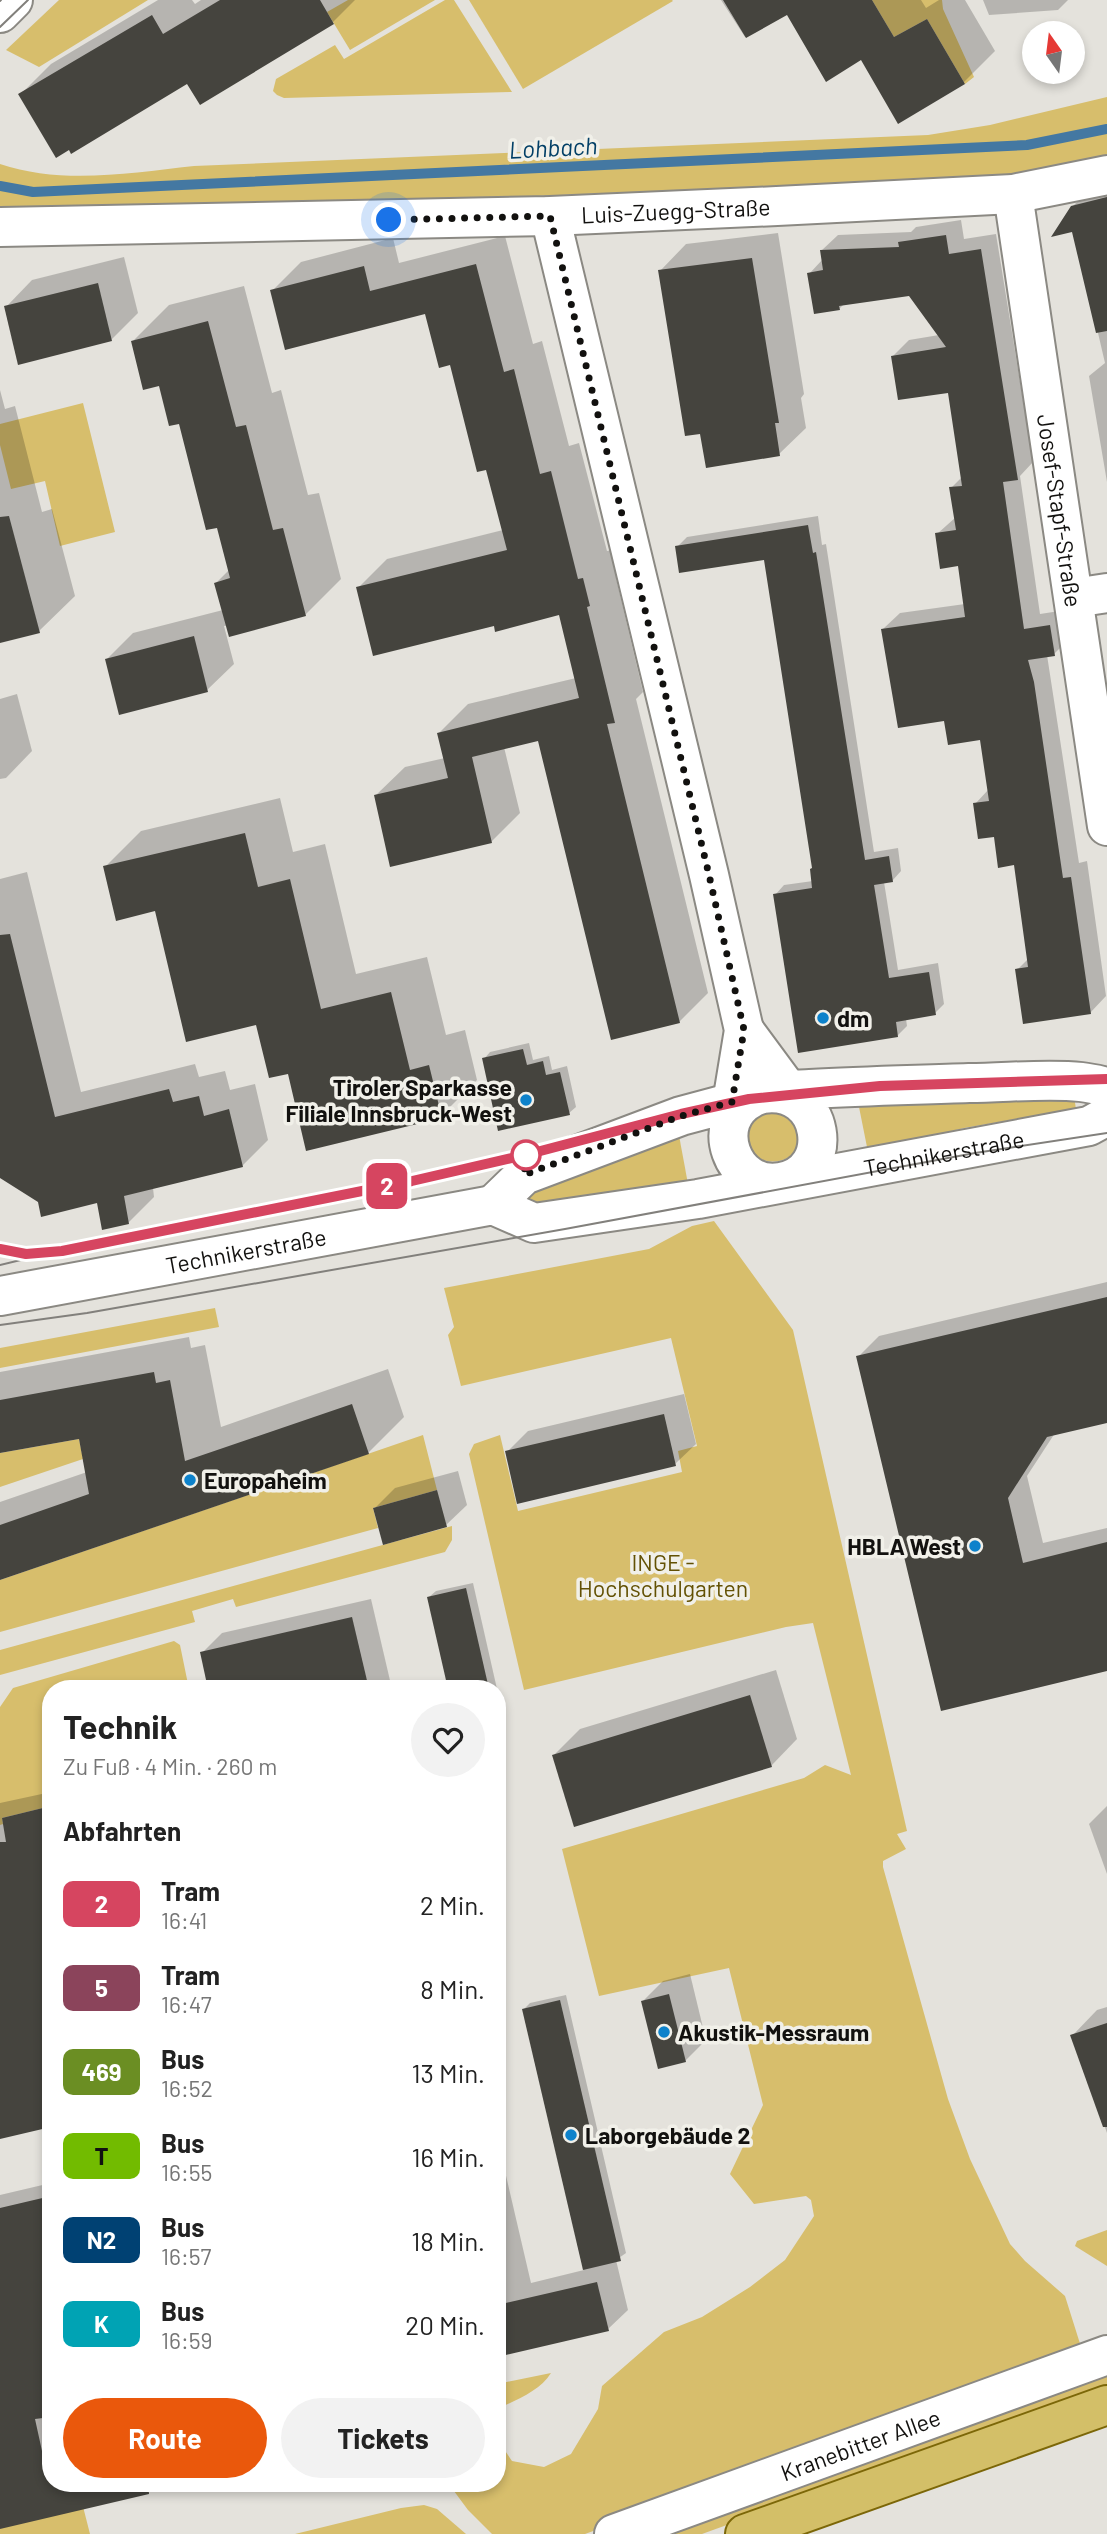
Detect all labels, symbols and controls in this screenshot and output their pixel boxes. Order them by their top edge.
north arrow [1022,21,1085,84]
map controls [1022,21,1085,84]
water label: Lohbach [508,130,598,164]
street label: Luis-Zuegg-Straße [581,192,771,229]
your location [371,202,406,237]
street label: Josef-Stapf-Straße [1032,412,1088,609]
place label: dm [837,1004,869,1032]
marker: dm [815,1010,831,1026]
place label: Tiroler Sparkasse Filiale Innsbruck-West [285,1073,512,1127]
marker: Tiroler Sparkasse Filiale Innsbruck-West [518,1092,534,1108]
street label: Technikerstraße [861,1124,1026,1182]
unlabelled marker [511,1140,541,1170]
line badge: 2 [364,1163,410,1209]
text: 2 [380,1171,394,1200]
street label: Technikerstraße [163,1222,328,1279]
place label: Europaheim [204,1466,327,1494]
marker: Europaheim [182,1472,198,1488]
place label: HBLA West [847,1532,961,1560]
marker: HBLA West [967,1538,983,1554]
park label: INGE - Hochschulgarten [578,1548,748,1602]
button: heart [411,1703,485,1777]
text: Technik [63,1706,177,1746]
text: Zu Fuß · 4 Min. · 260 m [63,1752,277,1780]
text: Abfahrten [63,1815,181,1846]
text: Tram [161,1875,220,1906]
text: 2 [95,1889,108,1918]
text: 2 Min. [420,1889,485,1920]
text: 16:41 [161,1906,207,1934]
text: Tram [161,1959,220,1990]
text: 5 [95,1973,108,2002]
text: 8 Min. [420,1973,485,2004]
text: 16:47 [161,1990,212,2018]
place label: Akustik-Messraum [678,2018,869,2046]
marker: Akustik-Messraum [656,2024,672,2040]
text: Bus [161,2043,204,2074]
text: 469 [81,2057,122,2086]
text: 13 Min. [411,2057,485,2088]
text: 16:52 [161,2074,213,2102]
place label: Laborgebäude 2 [585,2121,750,2149]
text: Bus [161,2127,204,2158]
marker: Laborgebäude 2 [563,2127,579,2143]
text: T [94,2141,109,2170]
text: 16 Min. [411,2141,485,2172]
text: 16:55 [161,2158,212,2186]
text: Bus [161,2211,204,2242]
text: N2 [87,2225,116,2254]
text: 18 Min. [411,2225,485,2256]
text: 16:57 [161,2242,211,2270]
text: Bus [161,2295,204,2326]
text: K [94,2309,109,2338]
text: 20 Min. [405,2309,485,2340]
text: 16:59 [161,2326,213,2354]
button: Route [63,2398,267,2478]
button: Tickets [281,2398,485,2478]
street label: Kranebitter Allee [777,2403,944,2486]

